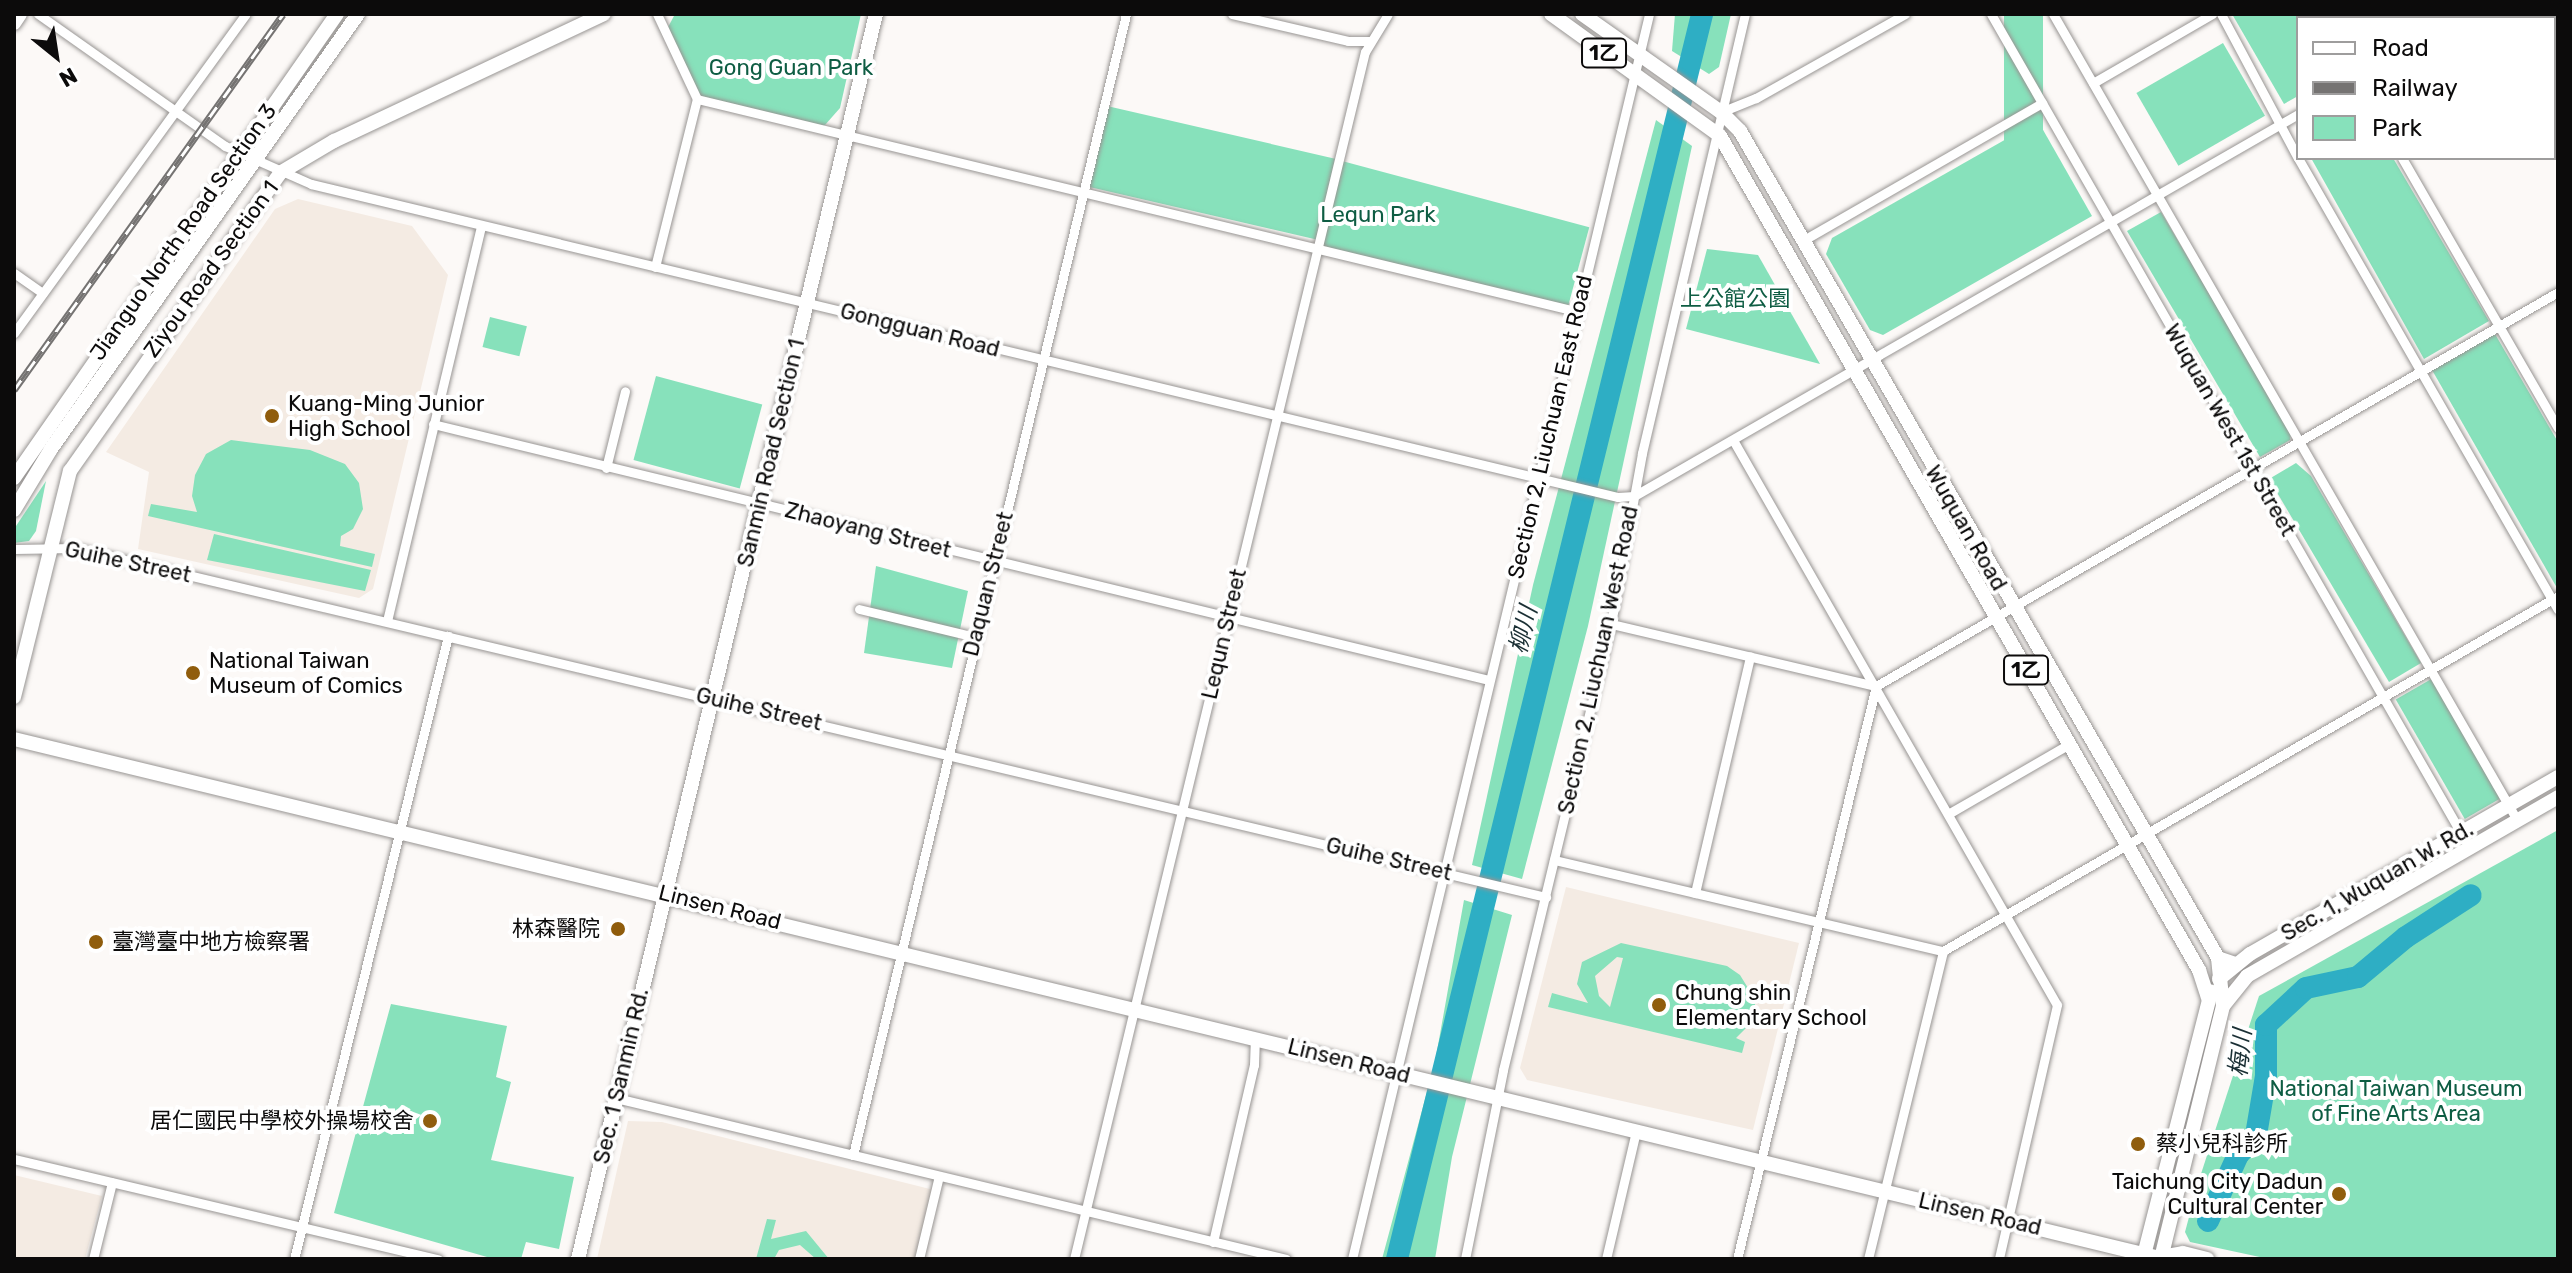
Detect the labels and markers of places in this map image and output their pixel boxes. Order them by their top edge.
place label: Kuang-Ming Junior High School [288,390,484,442]
marker: Kuang-Ming Junior High School [263,407,281,425]
place label: National Taiwan Museum of Comics [209,647,403,698]
marker: National Taiwan Museum of Comics [184,664,202,682]
place label: 林森醫院 [512,916,600,942]
marker: 林森醫院 [607,918,629,940]
place label: 臺灣臺中地方檢察署 [112,929,310,955]
marker: 臺灣臺中地方檢察署 [87,933,105,951]
place label: Chung shin Elementary School [1675,979,1868,1030]
marker: Chung shin Elementary School [1650,996,1668,1014]
place label: 居仁國民中學校外操場校舍 [150,1108,414,1134]
marker: 居仁國民中學校外操場校舍 [421,1112,439,1130]
place label: 蔡小兒科診所 [2156,1131,2288,1157]
marker: 蔡小兒科診所 [2127,1133,2149,1155]
place label: Taichung City Dadun Cultural Center [2111,1168,2323,1220]
marker: Taichung City Dadun Cultural Center [2330,1185,2348,1203]

